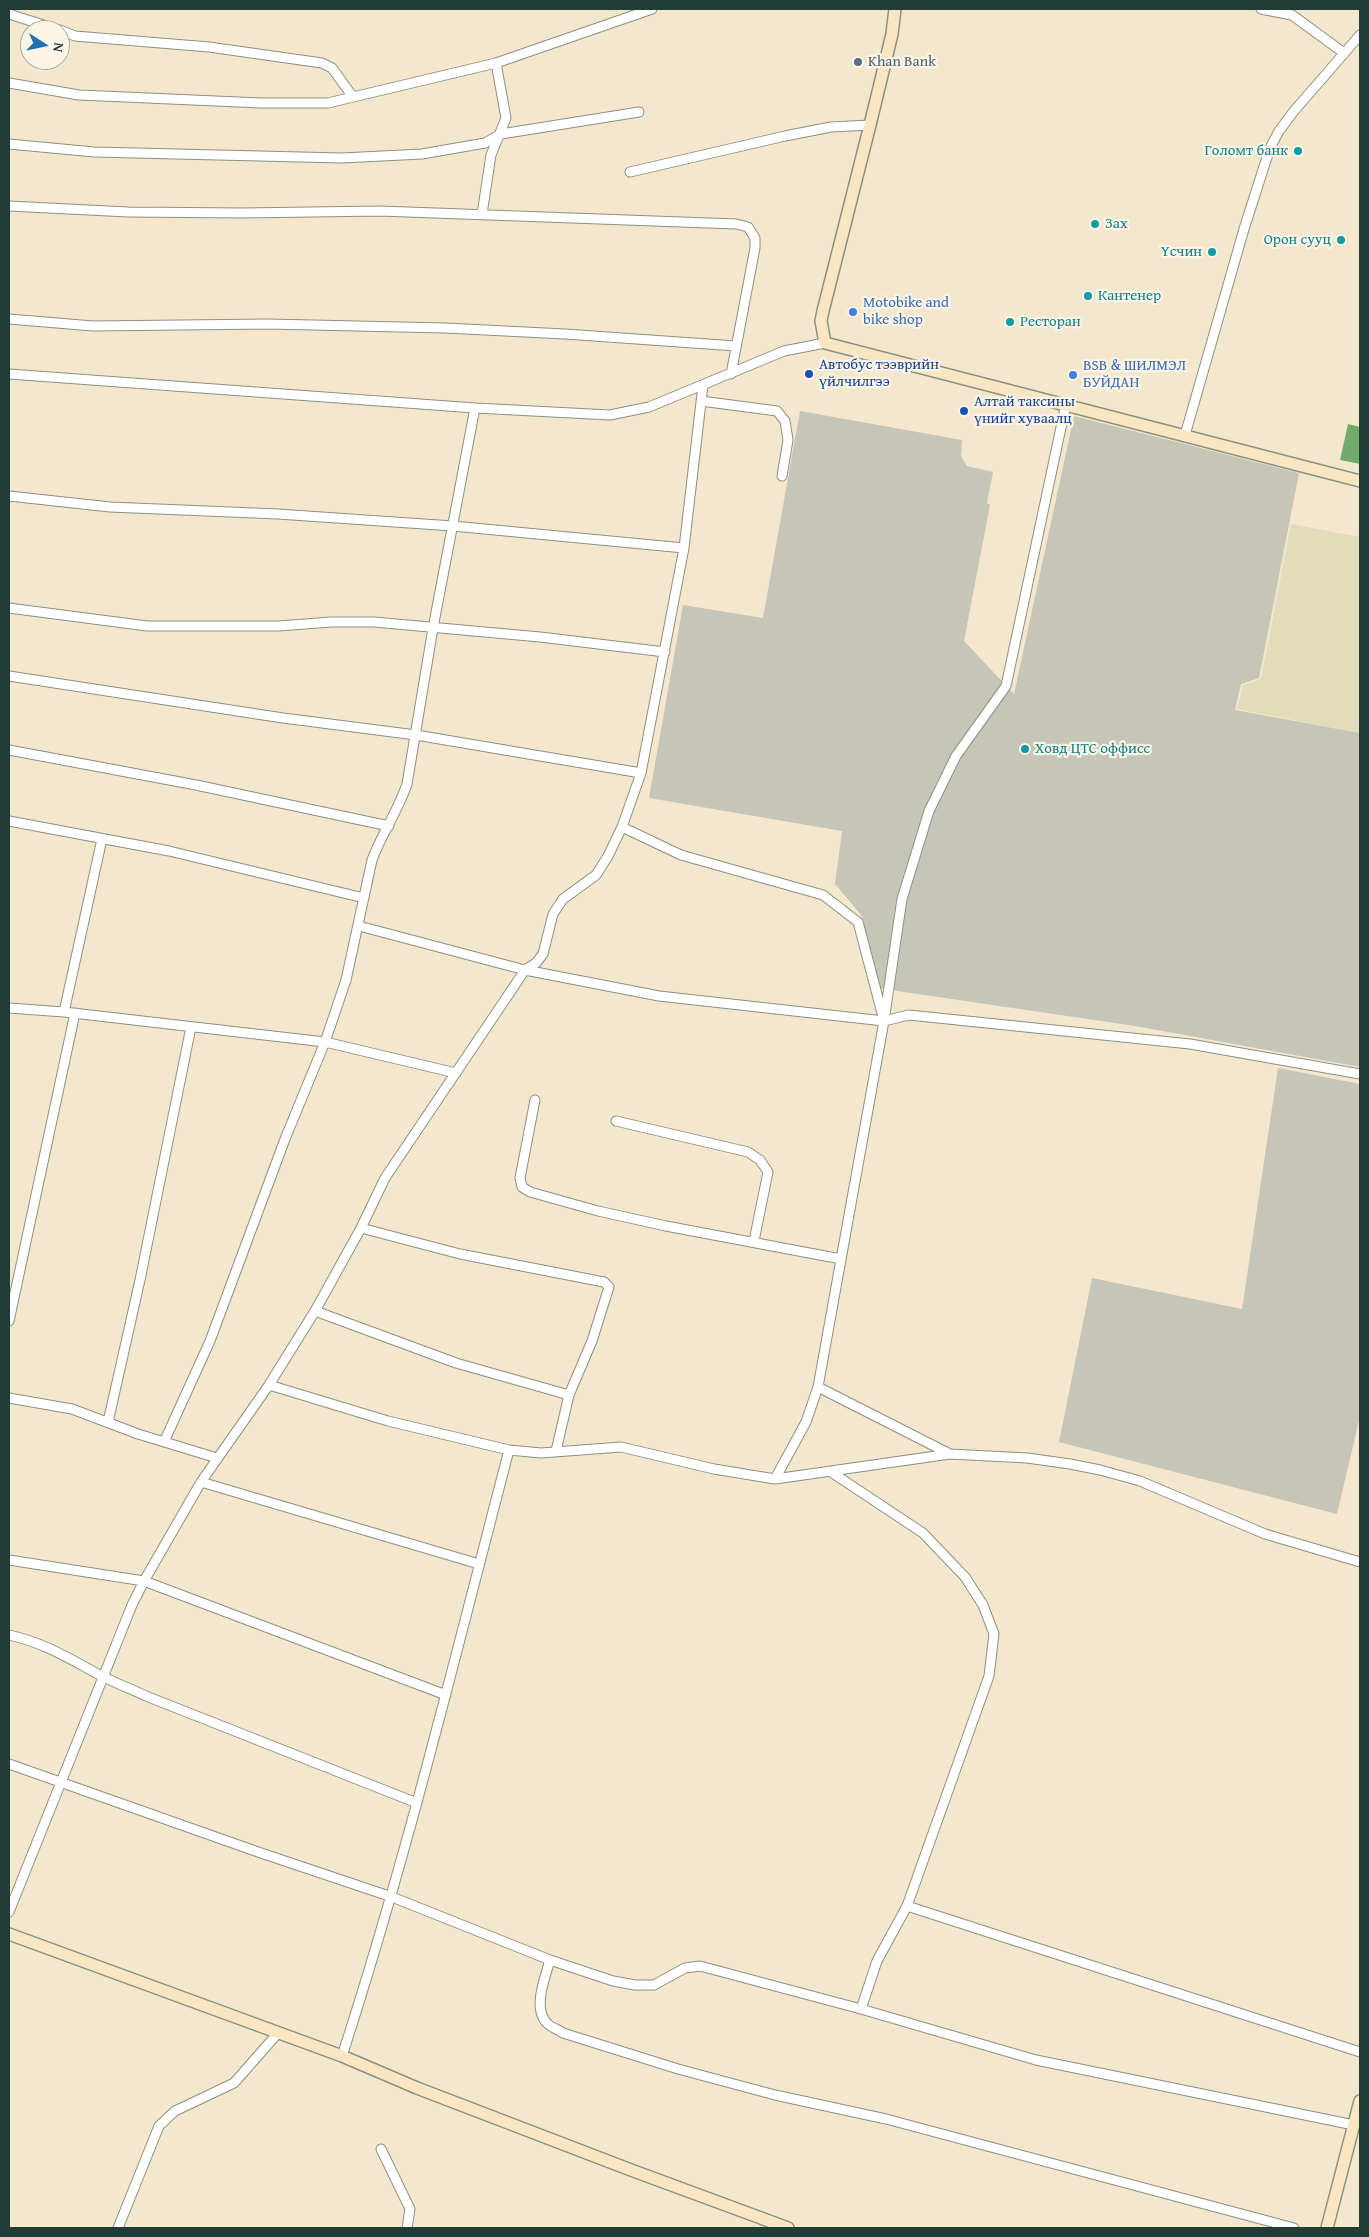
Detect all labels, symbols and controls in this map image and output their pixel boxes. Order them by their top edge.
north arrow [20,20,70,70]
text: N [48,41,69,54]
place label: Khan Bank [868,53,936,71]
marker: Khan Bank [852,56,864,68]
place label: Голомт банк [1205,142,1288,160]
marker: Голомт банк [1292,145,1304,157]
place label: Зах [1105,215,1128,233]
marker: Зах [1089,218,1101,230]
place label: Орон сууц [1264,231,1331,249]
marker: Орон сууц [1335,234,1347,246]
place label: Үсчин [1161,243,1202,261]
marker: Үсчин [1206,246,1218,258]
place label: Кантенер [1098,287,1161,305]
marker: Кантенер [1082,290,1094,302]
place label: Motobike and bike shop [863,294,949,329]
marker: Motobike and bike shop [847,306,859,318]
place label: Ресторан [1020,313,1081,331]
marker: Ресторан [1004,316,1016,328]
place label: Автобус тээврийн үйлчилгээ [819,356,939,391]
place label: BSB & ШИЛМЭЛ БУЙДАН [1083,357,1186,392]
marker: Автобус тээврийн үйлчилгээ [803,368,815,380]
marker: BSB & ШИЛМЭЛ БУЙДАН [1067,369,1079,381]
place label: Алтай таксины үнийг хуваалц [974,393,1075,428]
marker: Алтай таксины үнийг хуваалц [958,405,970,417]
place label: Ховд ЦТС оффисс [1035,740,1150,758]
marker: Ховд ЦТС оффисс [1019,743,1031,755]

